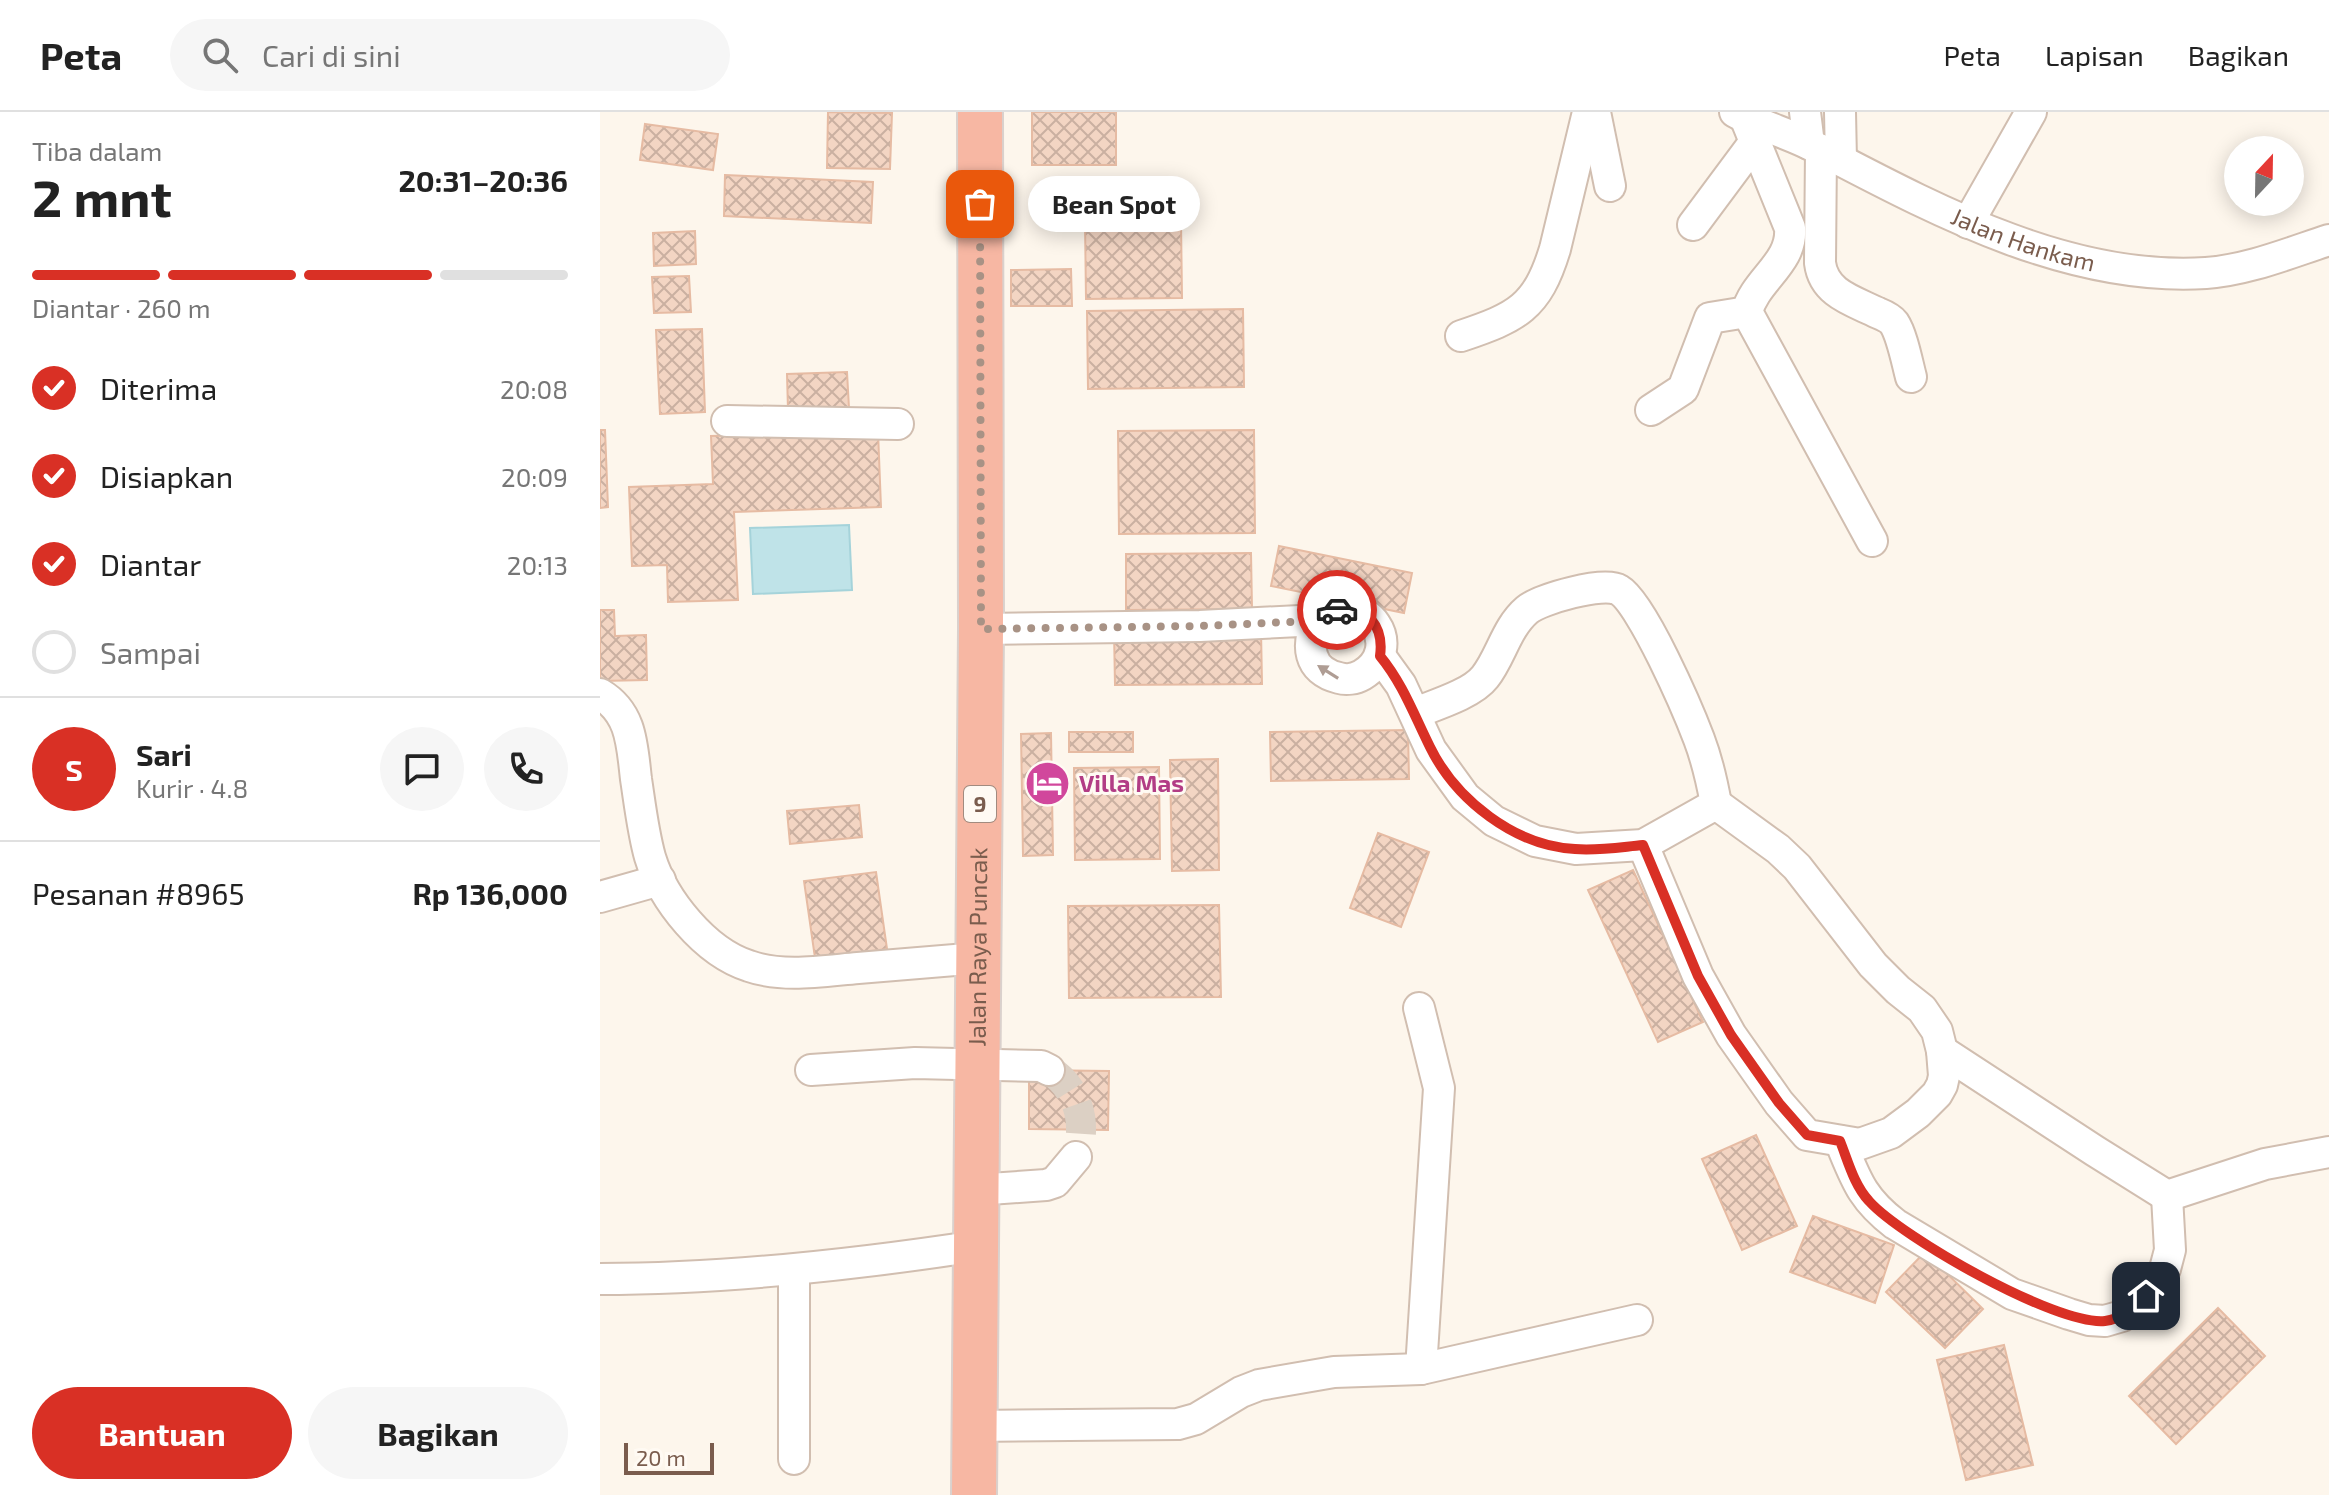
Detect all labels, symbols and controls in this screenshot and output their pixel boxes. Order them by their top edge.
search box [170,19,730,91]
text: Peta [40,32,122,78]
icon: search [198,33,242,77]
text: Cari di sini [262,37,401,73]
text: Peta [1944,38,2001,72]
text: Lapisan [2045,38,2144,72]
text: Bagikan [2188,38,2289,72]
text: Tiba dalam [32,135,162,166]
north arrow [2224,136,2304,216]
map controls [2224,136,2304,216]
text: 20:31–20:36 [398,162,568,198]
text: 2 mnt [32,165,172,227]
pin [946,170,1014,238]
callout: Bean Spot [1028,176,1200,232]
icon: bag [958,182,1002,226]
text: Bean Spot [1052,188,1176,219]
street label: Jalan Hankam [1947,201,2098,277]
text: Diantar · 260 m [32,292,211,323]
icon: check [32,366,76,410]
text: Diterima [100,370,217,406]
text: 20:08 [500,373,568,404]
icon: check [32,454,76,498]
text: Disiapkan [100,458,233,494]
text: 20:09 [501,461,568,492]
icon: check [32,542,76,586]
text: Diantar [100,546,201,582]
text: 20:13 [507,549,568,580]
courier [1297,570,1377,650]
icon: car [1315,588,1359,632]
text: Sampai [100,634,201,670]
one-way arrow [1317,665,1339,679]
button: chat [380,727,464,811]
button: phone [484,727,568,811]
text: Sari [136,736,192,772]
text: S [65,751,83,787]
hotel icon: Villa Mas [1024,760,1072,808]
place label: Villa Mas [1079,768,1184,797]
text: Kurir · 4.8 [136,772,248,803]
road number: 9 [964,786,996,822]
street label: Jalan Raya Puncak [962,847,992,1047]
text: Pesanan #8965 [32,875,245,911]
text: Rp 136,000 [412,875,568,911]
pin [2112,1262,2180,1330]
icon: home [2124,1274,2168,1318]
button: Bantuan [32,1387,292,1479]
button: Bagikan [308,1387,568,1479]
scale bar [624,1439,714,1475]
text: 20 m [636,1444,686,1470]

